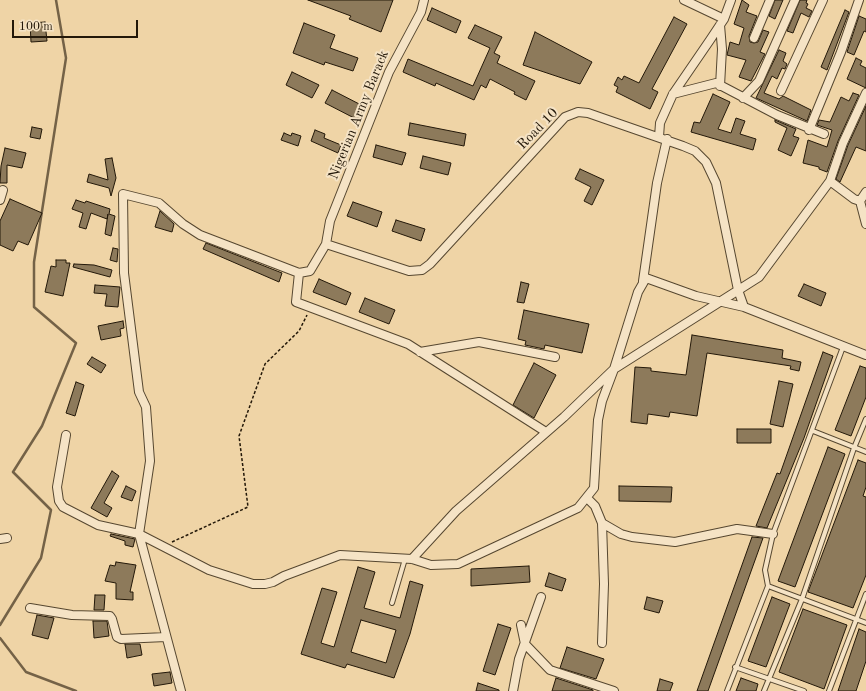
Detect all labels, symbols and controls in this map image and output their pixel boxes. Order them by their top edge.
scale bar [14,12,140,38]
text: 100 m [19,21,53,33]
street label: Nigerian Army Barack [325,48,393,182]
street label: Road 10 [514,105,562,153]

